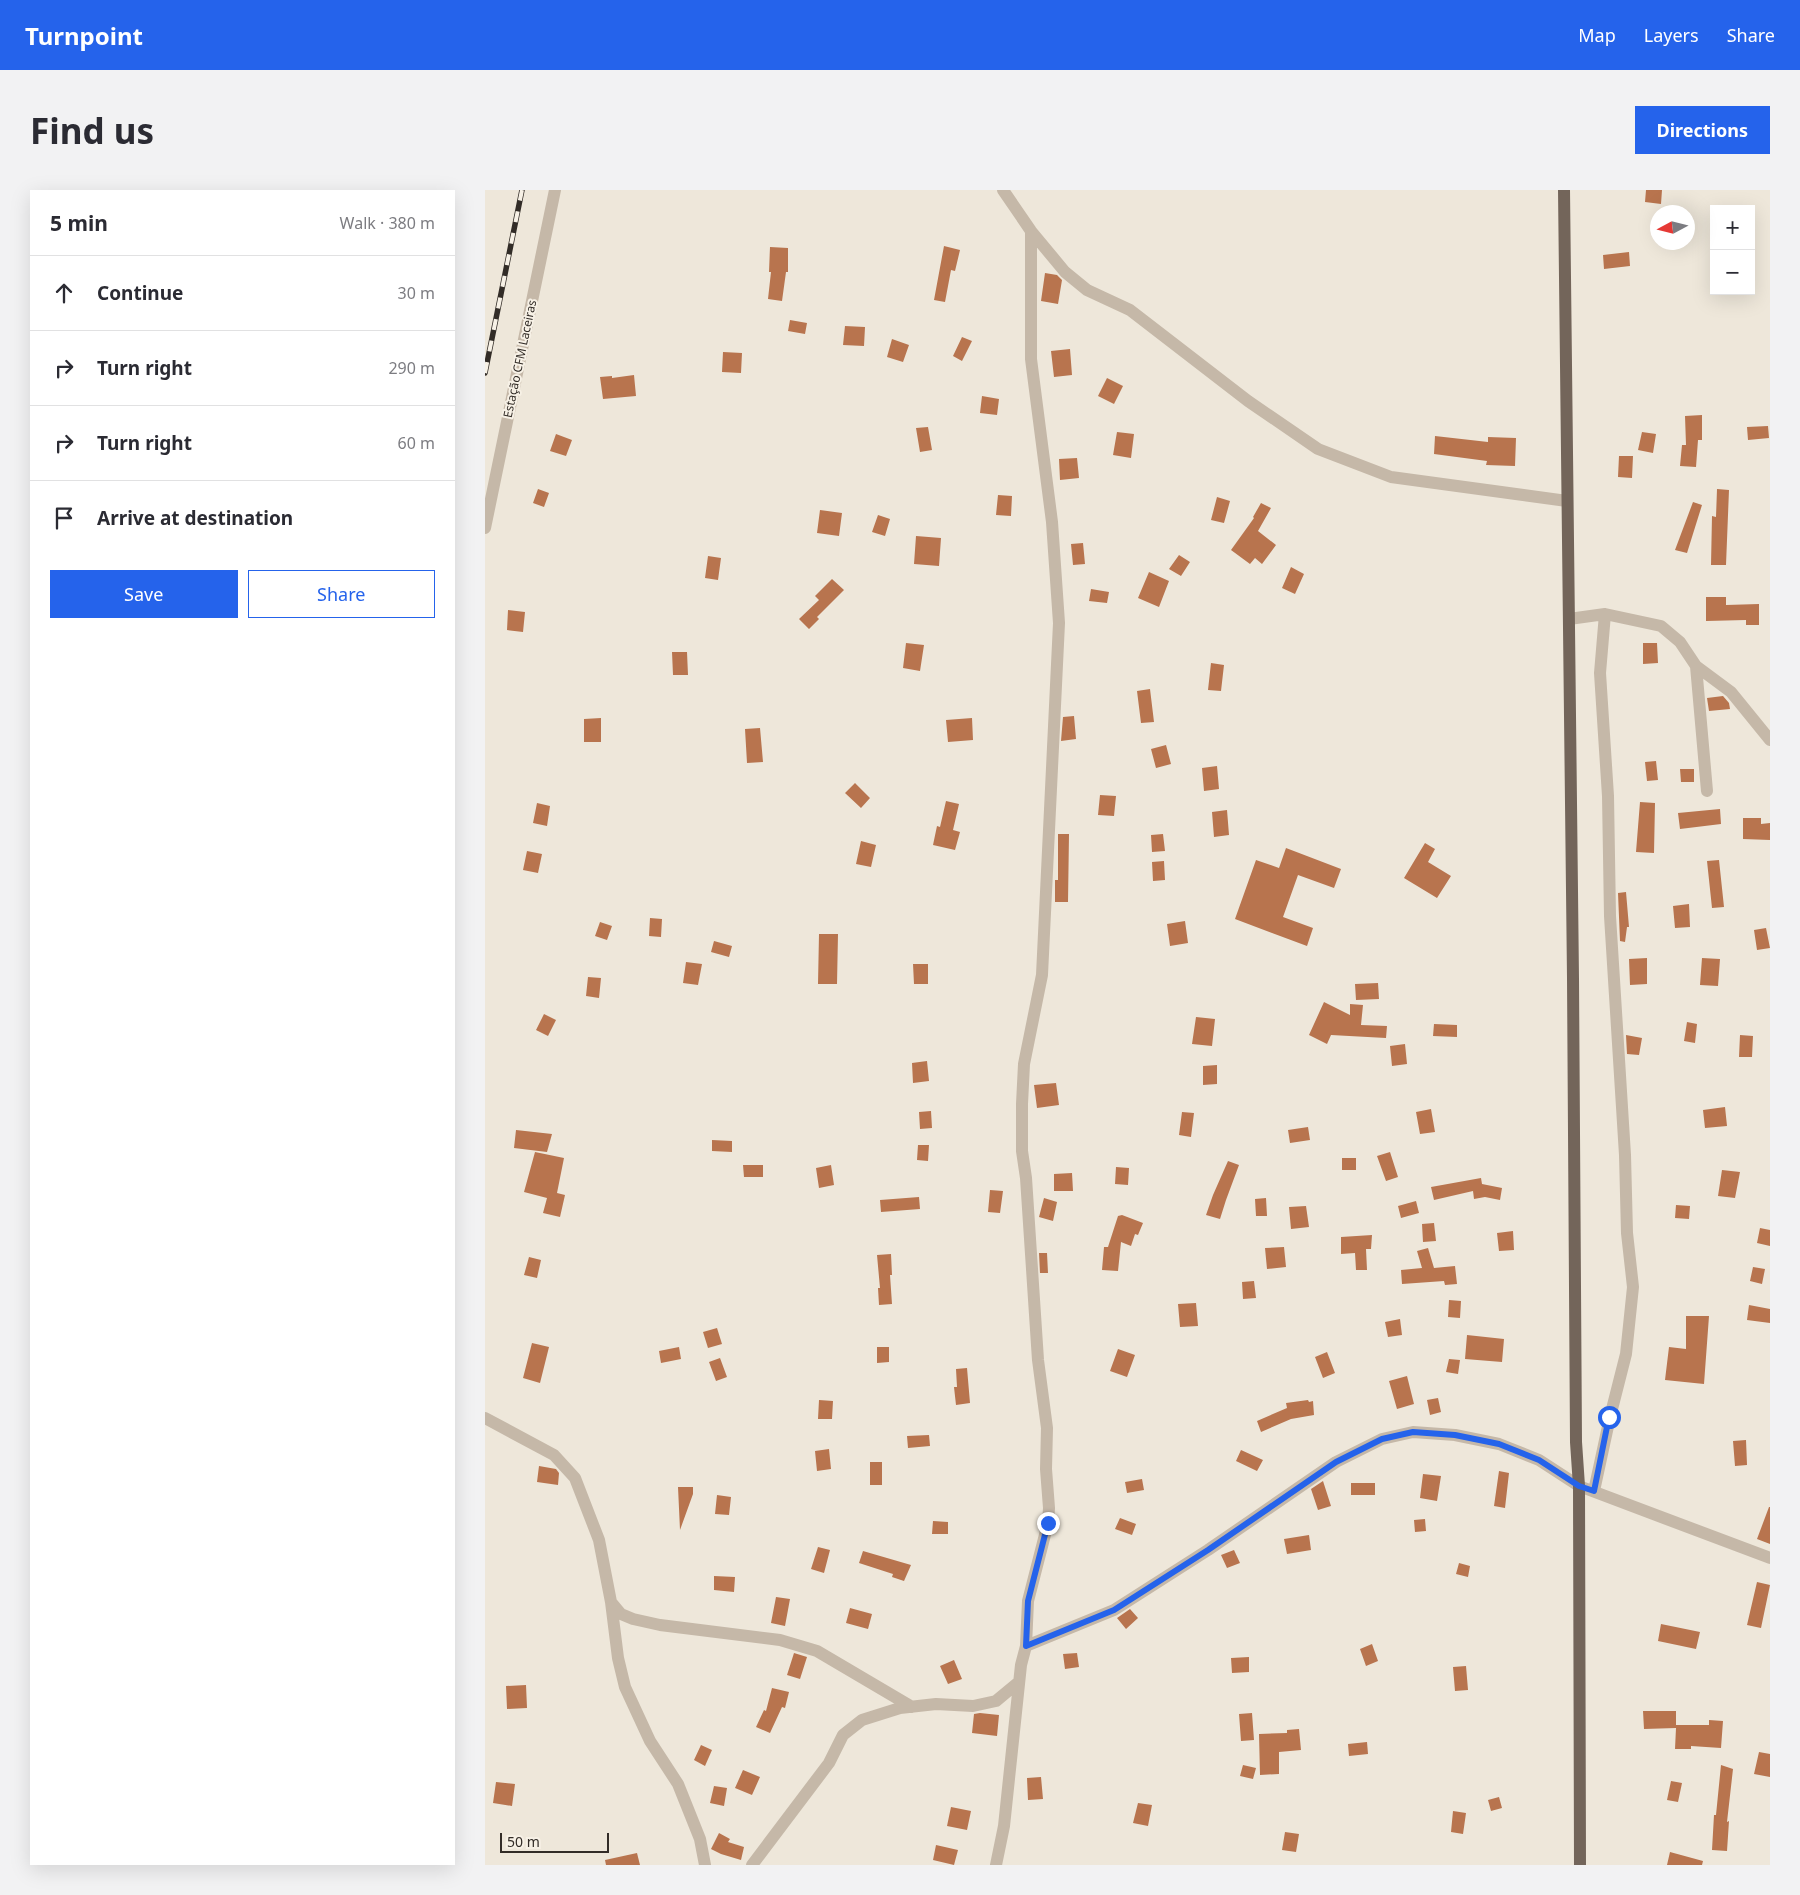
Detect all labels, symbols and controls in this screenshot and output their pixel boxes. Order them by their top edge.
text: Turnpoint [25,19,143,52]
text: Map [1578,23,1616,47]
text: Layers [1644,23,1699,47]
text: Share [1727,23,1775,47]
button: Directions [1635,106,1770,154]
text: Find us [30,107,154,154]
north arrow [1650,205,1695,250]
map controls [1710,205,1755,295]
button: + [1710,205,1755,250]
text: 5 min [50,209,108,237]
text: Walk · 380 m [340,212,435,234]
button: − [1710,250,1755,295]
icon: ahead [50,279,78,307]
text: Continue [97,280,183,306]
text: 30 m [398,282,435,304]
street label: Estação CFM Laceiras [499,298,540,419]
icon: right [50,354,78,382]
text: Turn right [97,355,192,381]
text: 290 m [388,357,435,379]
icon: right [50,429,78,457]
text: Turn right [97,430,192,456]
text: 60 m [398,432,435,454]
icon: arrive [50,504,78,532]
text: Arrive at destination [97,505,293,531]
button: Save [50,570,238,618]
button: Share [248,570,435,618]
route start [1598,1406,1621,1429]
route end [1037,1512,1060,1535]
scale bar [500,1830,609,1853]
text: 50 m [507,1832,540,1851]

